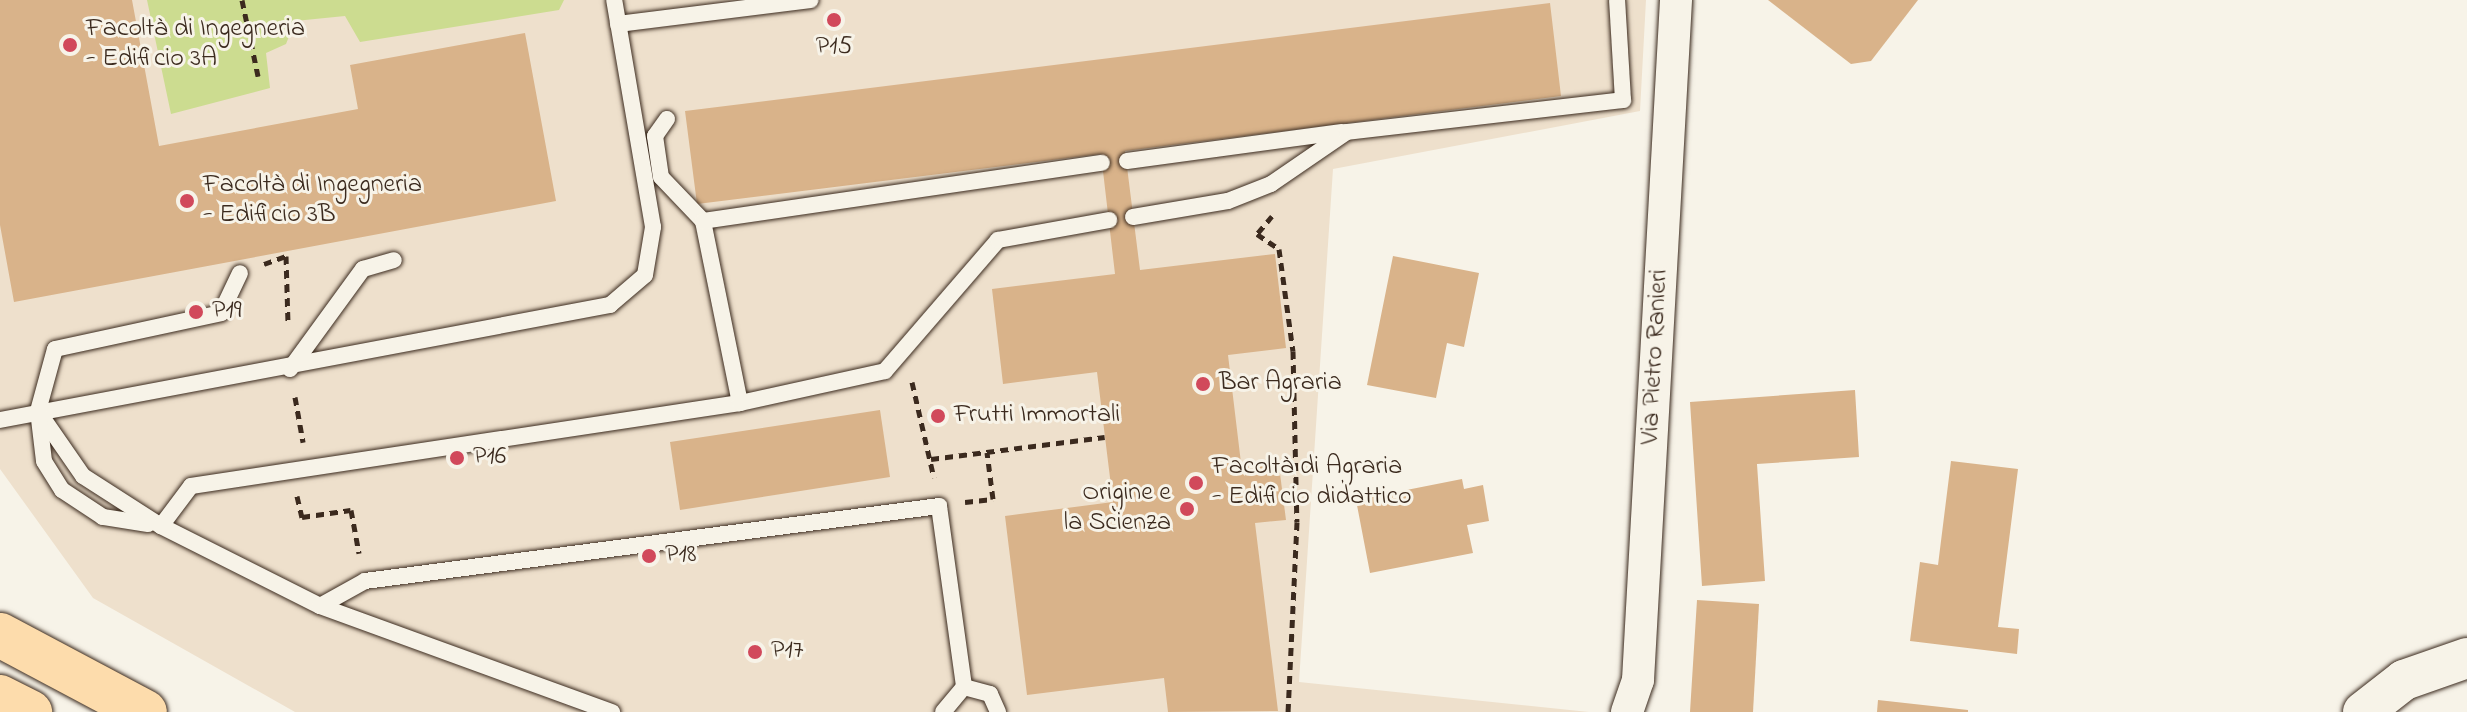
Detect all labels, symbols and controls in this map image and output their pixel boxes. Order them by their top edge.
marker: P15 [825,11,843,29]
place label: Facoltà di Ingegneria - Edificio 3A [86,14,305,76]
place label: P15 [816,32,852,64]
marker: Facoltà di Ingegneria - Edificio 3A [61,36,79,54]
place label: Facoltà di Ingegneria - Edificio 3B [203,170,422,232]
marker: Facoltà di Ingegneria - Edificio 3B [178,192,196,210]
street label: Via Pietro Ranieri [1636,268,1676,446]
place label: P19 [212,296,242,328]
marker: P19 [187,303,205,321]
place label: Bar Agraria [1219,368,1342,400]
marker: Bar Agraria [1194,375,1212,393]
place label: Frutti Immortali [954,400,1120,432]
marker: Frutti Immortali [929,407,947,425]
place label: P16 [473,442,506,474]
marker: P16 [448,449,466,467]
place label: Facoltà di Agraria - Edificio didattico [1212,452,1411,514]
marker: Facoltà di Agraria - Edificio didattico [1187,474,1205,492]
place label: Origine e la Scienza [1064,478,1171,540]
marker: Origine e la Scienza [1178,500,1196,518]
place label: P18 [665,540,697,572]
marker: P18 [640,547,658,565]
place label: P17 [771,636,803,668]
marker: P17 [746,643,764,661]

